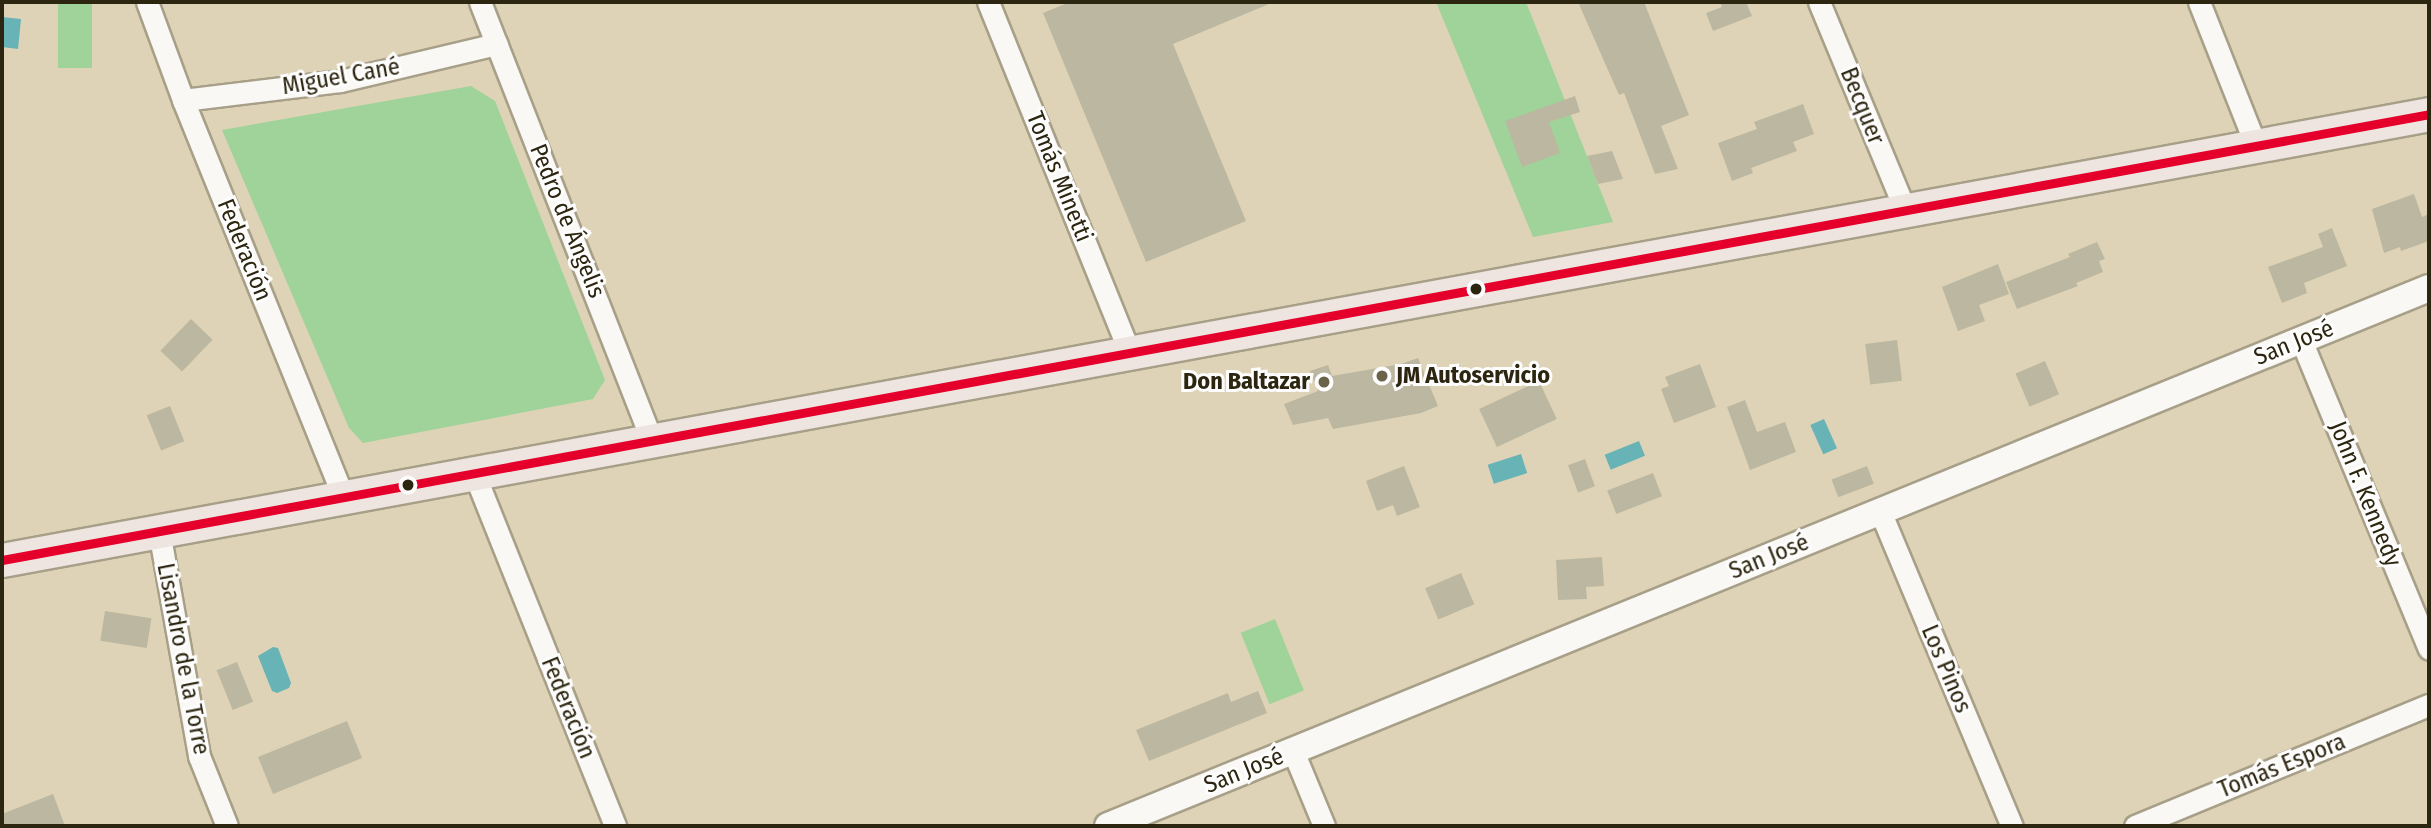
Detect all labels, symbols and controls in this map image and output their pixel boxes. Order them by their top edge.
street label: Miguel Cané [280,53,402,101]
street label: Becquer [1834,63,1890,149]
street label: Tomás Minetti [1020,108,1098,246]
street label: Pedro de Ángelis [523,140,611,302]
street label: Federación [211,195,277,305]
unlabelled marker [1469,282,1483,296]
street label: San José [2250,314,2338,372]
place label: JM Autoservicio [1396,362,1550,390]
place label: Don Baltazar [1183,368,1310,396]
marker: JM Autoservicio [1374,368,1390,384]
marker: Don Baltazar [1316,374,1332,390]
street label: John F. Kennedy [2323,417,2407,571]
unlabelled marker [401,478,415,492]
street label: San José [1725,528,1813,586]
street label: Lisandro de la Torre [150,561,216,757]
street label: Los Pinos [1915,621,1977,717]
street label: Federación [535,653,601,763]
street label: Tomás Espora [2214,727,2350,805]
street label: San José [1200,742,1288,800]

